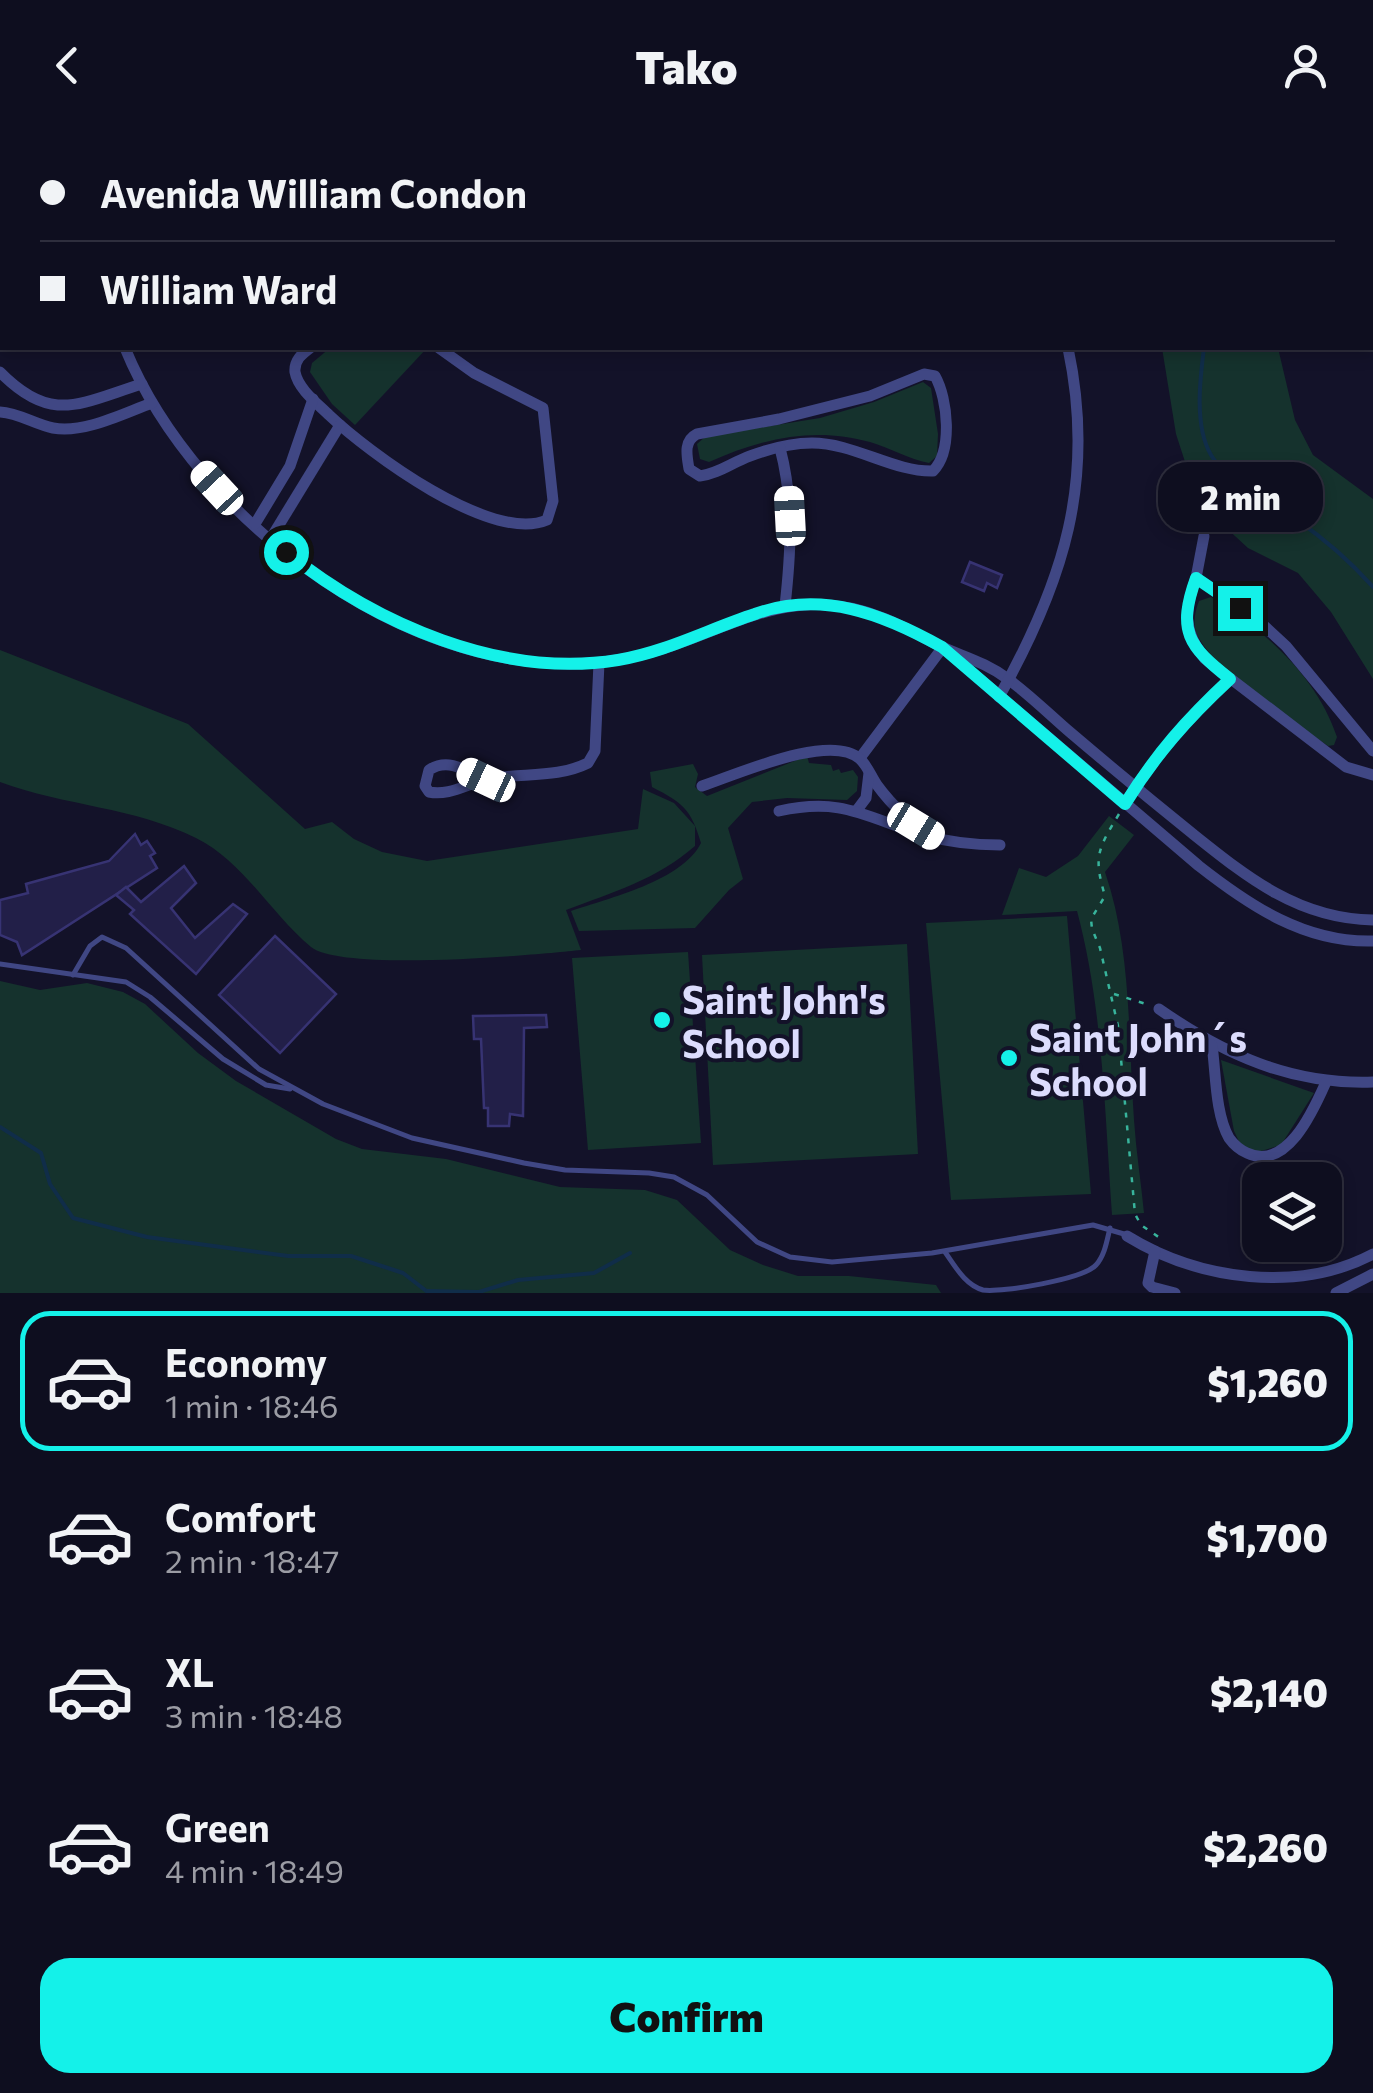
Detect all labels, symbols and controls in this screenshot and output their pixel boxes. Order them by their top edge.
icon: back [40,38,95,93]
text: Tako [635,38,738,93]
icon: person [1278,38,1333,93]
text: Avenida William Condon [100,169,527,216]
text: William Ward [100,265,337,312]
car [186,456,248,520]
callout: 2 min [1158,463,1322,533]
text: 2 min [1200,477,1281,517]
car [773,485,807,547]
route start [264,530,309,575]
route end [1218,586,1263,631]
car [452,754,520,806]
car [883,798,949,854]
place label: Saint John's School [682,975,886,1066]
marker: Saint John's School [651,1009,673,1031]
place label: Saint John´s School [1029,1013,1247,1104]
marker: Saint John´s School [998,1047,1020,1069]
map controls [1242,1162,1342,1262]
button: layers [1242,1162,1342,1262]
icon: car [45,1336,135,1426]
text: Economy [165,1338,327,1385]
text: $1,260 [1207,1358,1328,1405]
text: 1 min · 18:46 [165,1385,338,1425]
icon: car [45,1491,135,1581]
text: Comfort [165,1493,316,1540]
text: $1,700 [1207,1513,1328,1560]
text: 2 min · 18:47 [165,1540,339,1580]
icon: car [45,1646,135,1736]
text: XL [165,1648,214,1695]
text: $2,140 [1210,1668,1328,1715]
text: 3 min · 18:48 [165,1695,343,1735]
icon: car [45,1801,135,1891]
text: Green [165,1803,270,1850]
text: $2,260 [1203,1823,1328,1870]
text: 4 min · 18:49 [165,1850,344,1890]
button: Confirm [40,1958,1333,2073]

